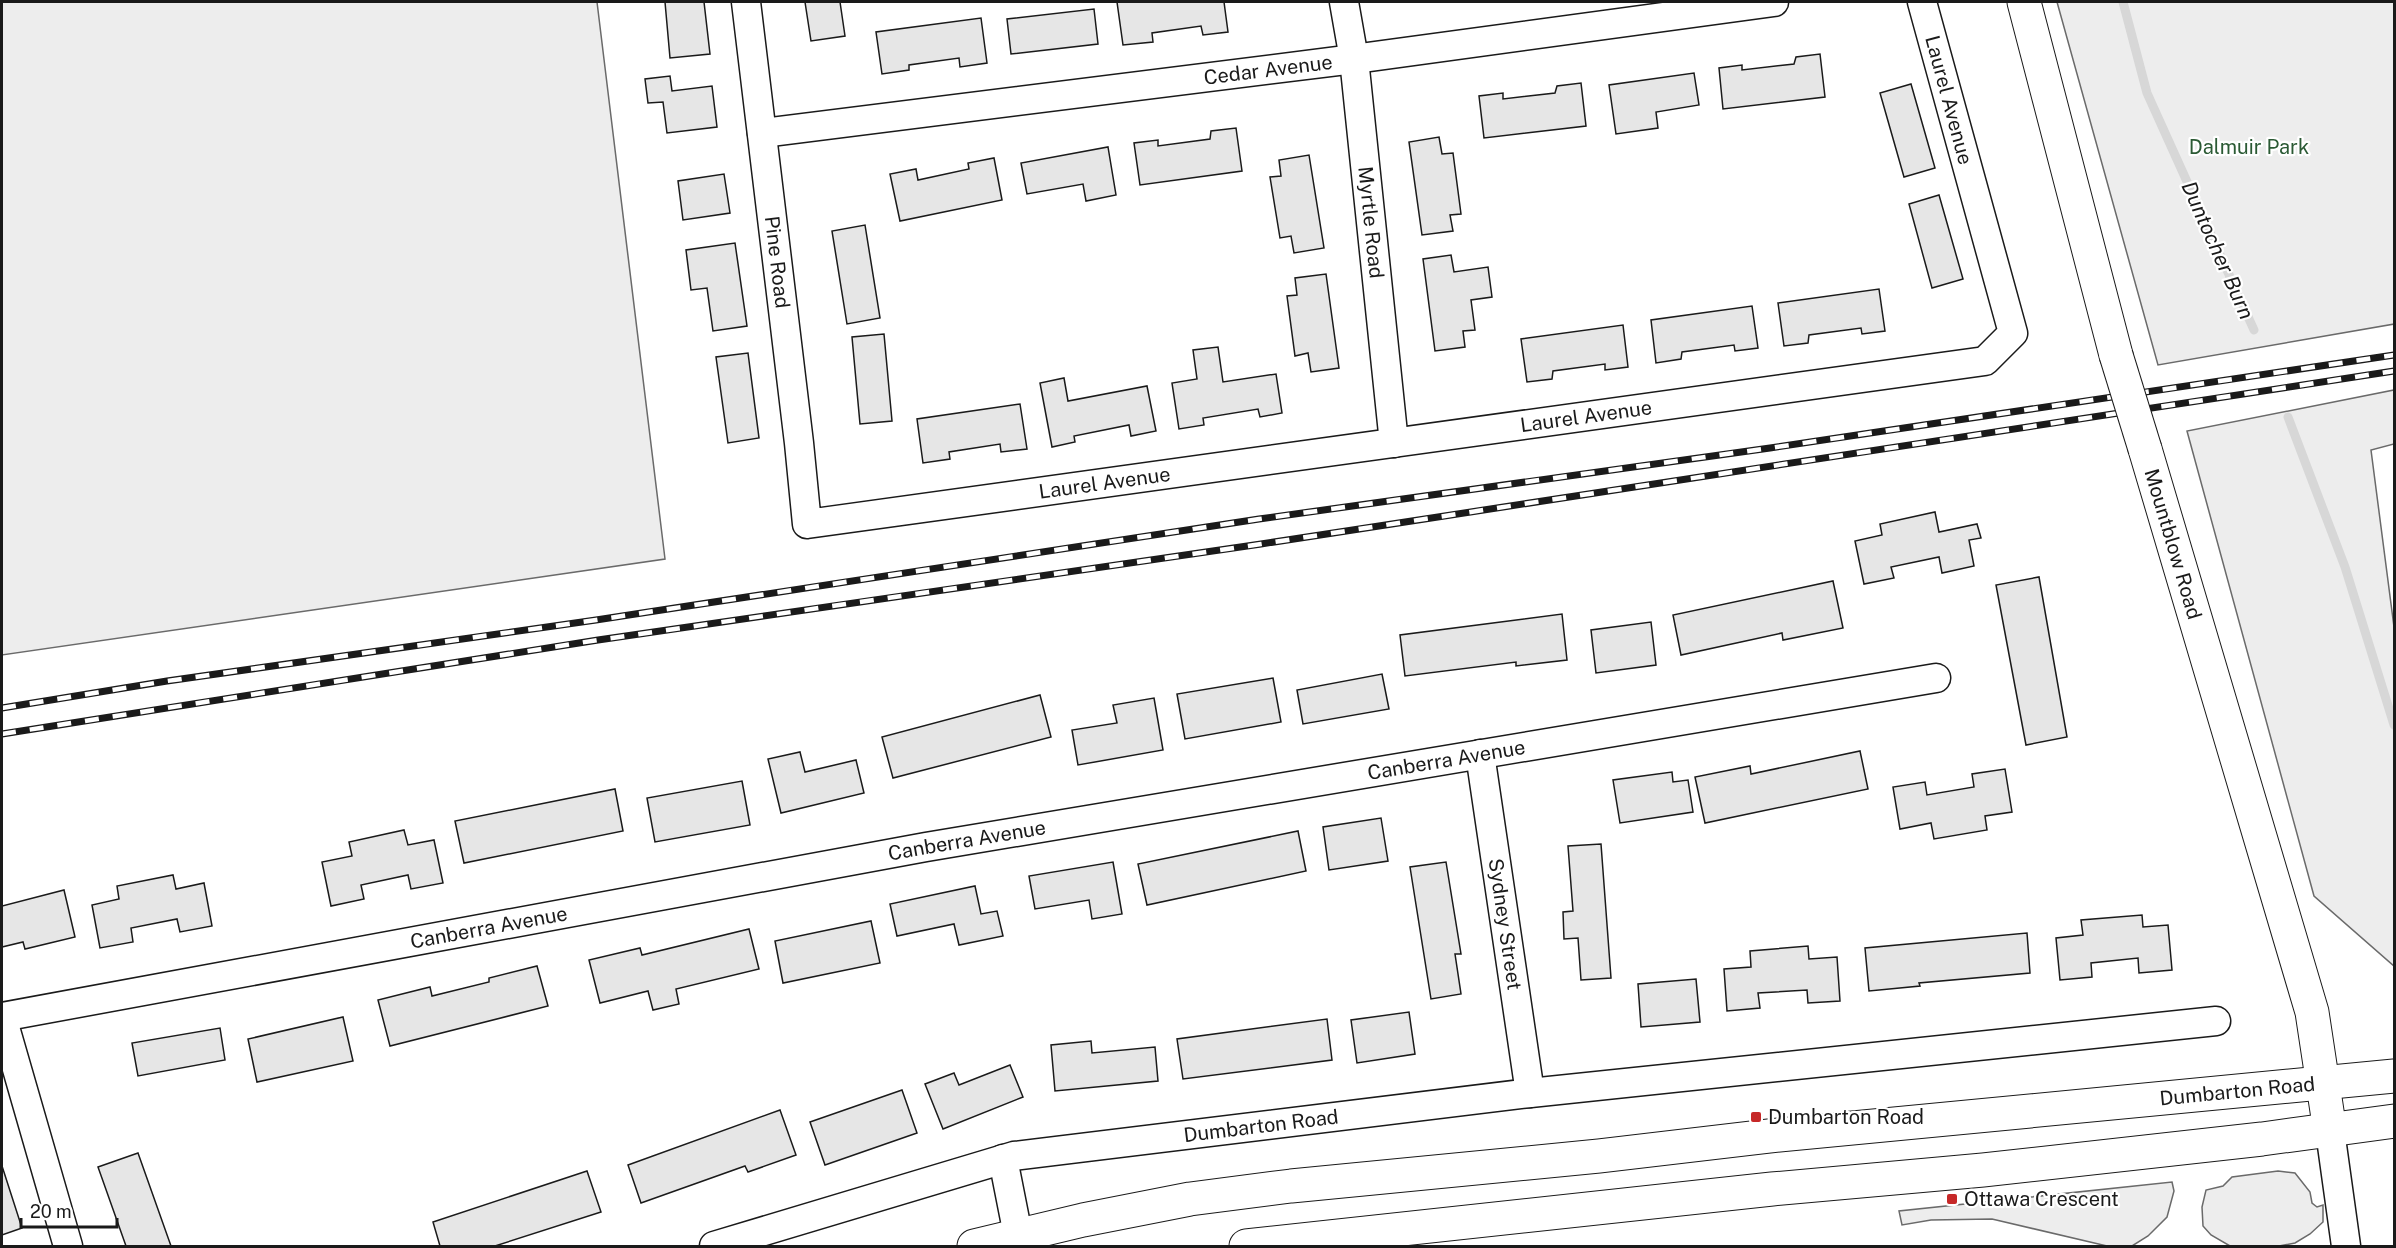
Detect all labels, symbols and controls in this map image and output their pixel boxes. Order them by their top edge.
street label: Laurel Avenue [1920,33,1978,167]
street label: Cedar Avenue [1202,50,1334,90]
park label: Dalmuir Park [2189,135,2309,159]
street label: Myrtle Road [1353,165,1389,280]
water label: Duntocher Burn [2176,177,2260,323]
street label: Pine Road [760,215,795,310]
street label: Laurel Avenue [1519,395,1653,437]
street label: Laurel Avenue [1037,462,1172,504]
street label: Mountblow Road [2139,466,2207,622]
street label: Canberra Avenue [1366,735,1527,785]
street label: Canberra Avenue [886,815,1048,866]
street label: Sydney Street [1484,857,1527,992]
street label: Canberra Avenue [408,901,569,954]
street label: Dumbarton Road [2159,1072,2316,1110]
street label: Dumbarton Road [1182,1104,1340,1147]
place label: Dumbarton Road [1768,1105,1924,1129]
marker: Dumbarton Road [1749,1110,1763,1124]
place label: Ottawa Crescent [1964,1187,2119,1211]
scale bar [21,1191,117,1229]
marker: Ottawa Crescent [1945,1192,1959,1206]
text: 20 m [30,1201,72,1222]

